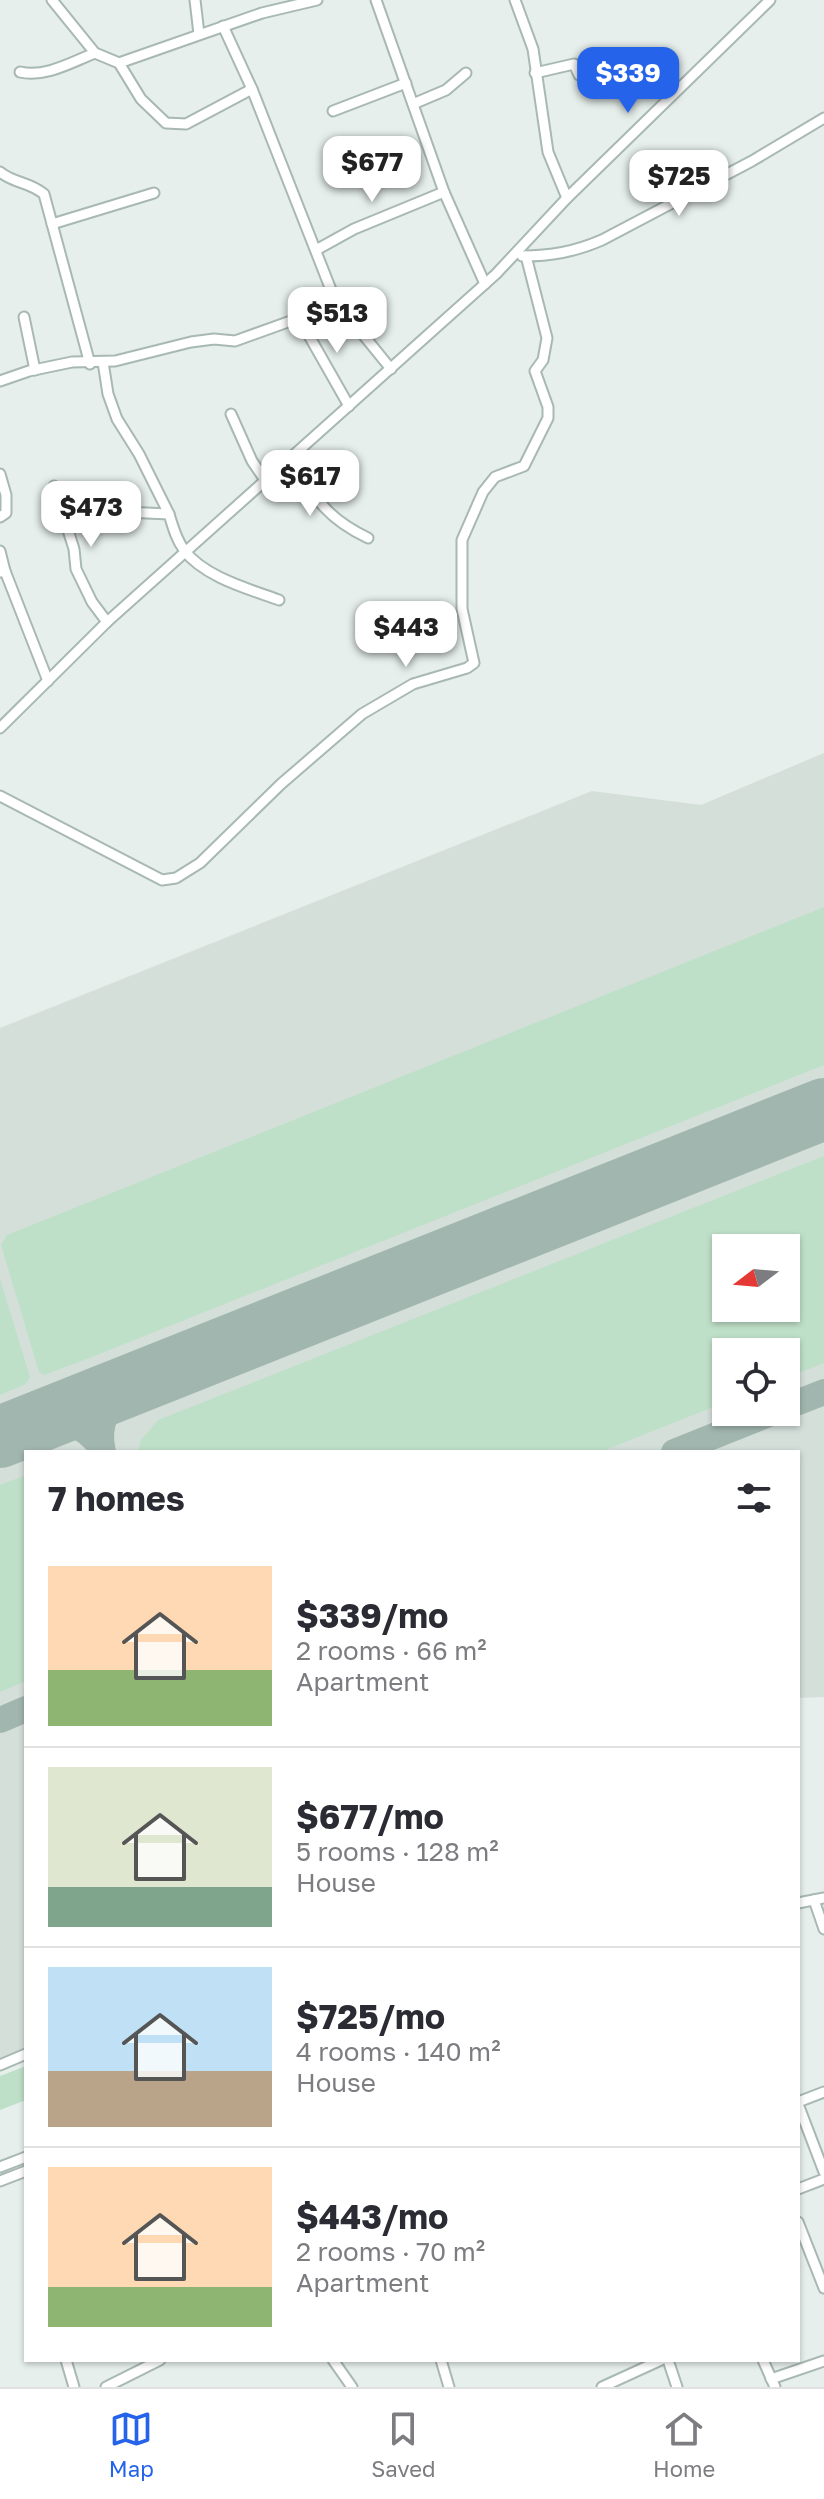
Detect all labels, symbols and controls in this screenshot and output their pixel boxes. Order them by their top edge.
pin: $339 [581,47,675,115]
text: $339 [595,57,661,88]
pin: $677 [325,136,419,204]
text: $677 [341,146,403,177]
pin: $725 [632,150,726,218]
text: $725 [647,160,711,191]
pin: $513 [290,287,384,355]
text: $513 [306,297,368,328]
pin: $617 [263,450,357,518]
text: $617 [279,460,341,491]
pin: $473 [44,481,138,549]
text: $473 [59,491,123,522]
pin: $443 [359,601,453,669]
text: $443 [373,611,439,642]
north arrow [712,1234,800,1322]
map controls [712,1234,800,1426]
button: locate [712,1338,800,1426]
icon: filters [732,1476,776,1520]
text: 7 homes [48,1478,185,1518]
text: $339/mo [296,1595,448,1635]
icon: home [112,1598,208,1694]
text: 2 rooms · 66 m² [296,1635,487,1666]
text: Apartment [296,1666,429,1697]
text: $677/mo [296,1796,444,1836]
icon: home [112,1799,208,1895]
text: 5 rooms · 128 m² [296,1836,499,1867]
text: House [296,1867,376,1898]
text: $725/mo [296,1996,445,2036]
icon: home [112,1999,208,2095]
text: 4 rooms · 140 m² [296,2036,501,2067]
text: House [296,2067,376,2098]
text: $443/mo [296,2196,449,2236]
icon: home [112,2199,208,2295]
text: 2 rooms · 70 m² [296,2236,485,2267]
text: Apartment [296,2267,429,2298]
tab: Map [109,2407,154,2482]
tab: Saved [371,2407,435,2482]
tab: Home [653,2407,715,2482]

